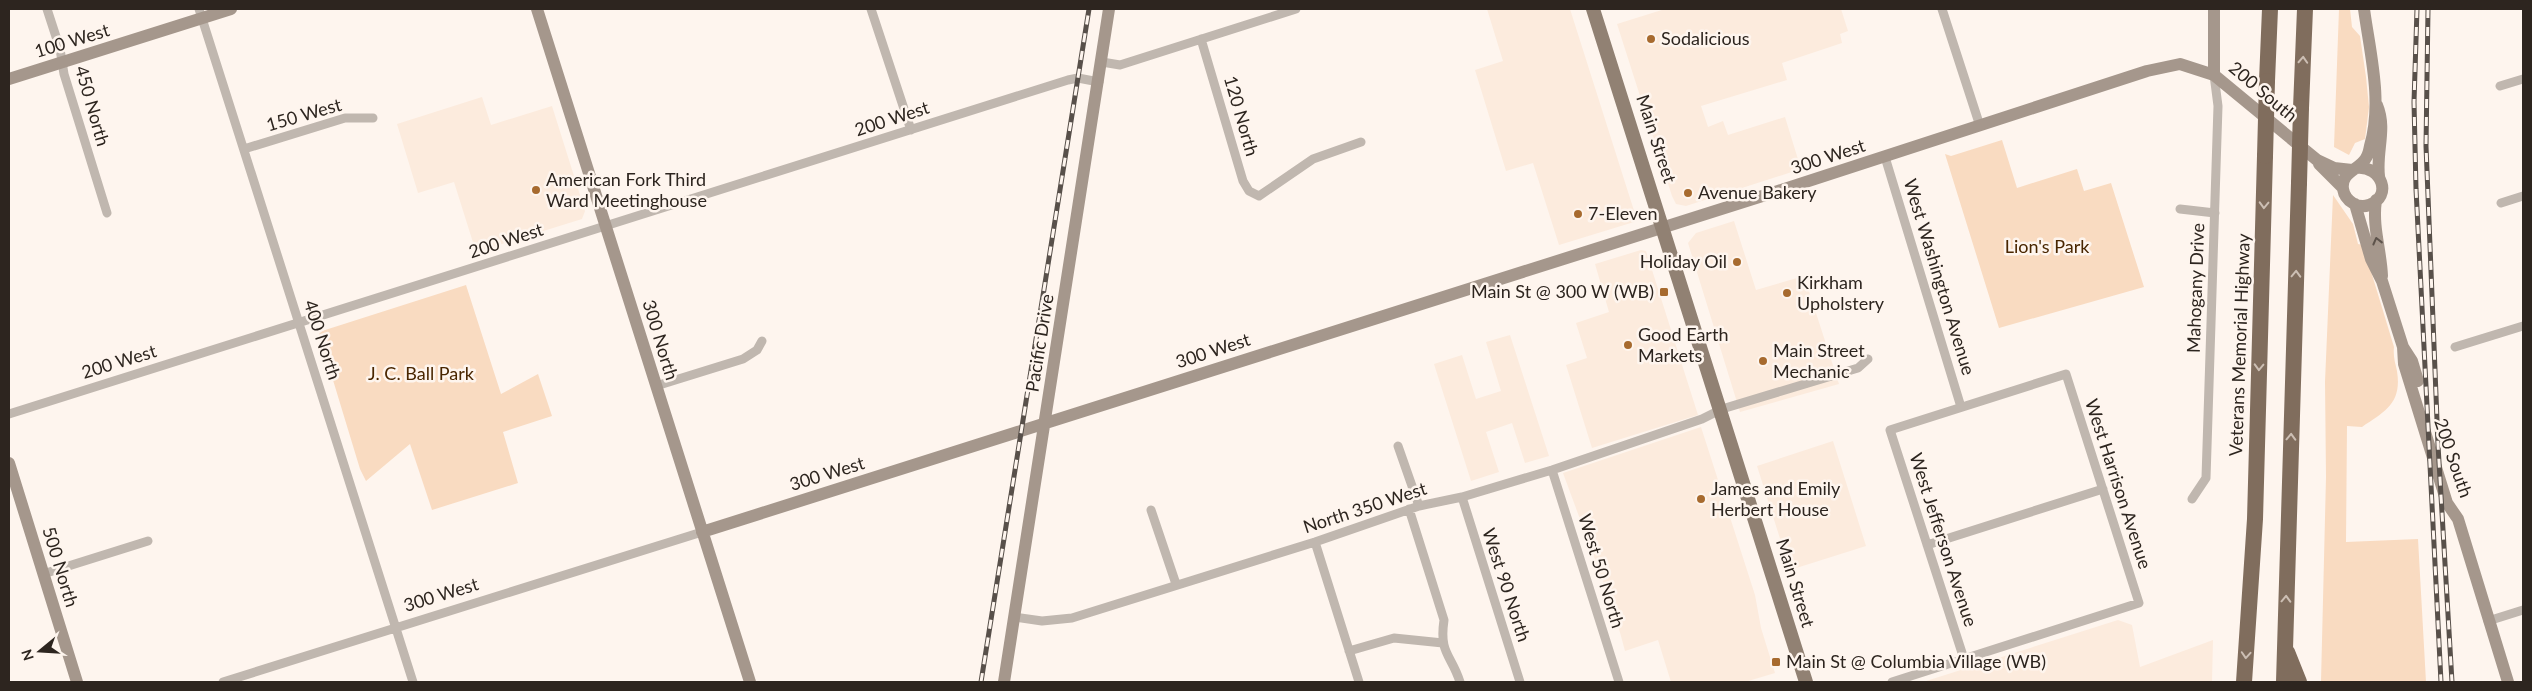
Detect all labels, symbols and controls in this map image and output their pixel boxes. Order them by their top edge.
street label: 100 West [32,18,112,62]
place label: Sodalicious [1661,27,1750,49]
marker: Sodalicious [1645,33,1657,45]
one-way arrow [2298,55,2308,63]
street label: 200 South [2225,56,2302,126]
street label: 450 North [71,63,115,148]
street label: 120 North [1220,73,1264,158]
street label: Main Street [1632,92,1682,186]
street label: 150 West [264,93,344,135]
street label: 200 West [852,96,932,140]
street label: 300 West [1788,134,1868,178]
place label: American Fork Third Ward Meetinghouse [546,168,707,211]
street label: West Washington Avenue [1900,176,1980,378]
place label: Avenue Bakery [1698,181,1817,203]
marker: American Fork Third Ward Meetinghouse [530,184,542,196]
marker: Avenue Bakery [1682,187,1694,199]
one-way arrow [2258,201,2269,209]
place label: 7-Eleven [1588,202,1658,224]
marker: 7-Eleven [1572,208,1584,220]
street label: 200 West [466,218,546,262]
street label: Mahogany Drive [2182,223,2208,353]
street label: Veterans Memorial Highway [2224,232,2254,457]
park label: Lion's Park [2005,235,2090,257]
one-way arrow [2372,236,2383,245]
place label: Holiday Oil [1640,250,1727,272]
marker: Holiday Oil [1731,256,1743,268]
one-way arrow [2291,270,2301,278]
place label: Kirkham Upholstery [1797,271,1885,314]
place label: Main St @ 300 W (WB) [1471,280,1654,302]
marker: Main St @ 300 W (WB) [1658,286,1670,298]
marker: Kirkham Upholstery [1781,287,1793,299]
street label: Pacific Drive [1020,292,1058,393]
street label: 400 North [300,297,346,382]
street label: 300 North [638,297,684,382]
place label: Good Earth Markets [1638,323,1728,366]
street label: 300 West [1173,328,1253,372]
street label: 200 West [79,339,159,383]
marker: Good Earth Markets [1622,339,1634,351]
place label: Main Street Mechanic [1773,339,1865,382]
marker: Main Street Mechanic [1757,355,1769,367]
park label: J. C. Ball Park [368,362,475,384]
one-way arrow [2254,364,2264,372]
street label: West Harrison Avenue [2081,396,2157,571]
street label: 200 South [2430,415,2478,500]
one-way arrow [2286,432,2296,440]
street label: West Jefferson Avenue [1905,450,1982,629]
street label: 300 West [787,451,867,495]
street label: North 350 West [1300,477,1430,537]
place label: James and Emily Herbert House [1711,477,1841,520]
marker: James and Emily Herbert House [1695,493,1707,505]
street label: West 50 North [1574,511,1630,630]
street label: 500 North [38,524,84,609]
street label: West 90 North [1478,525,1536,644]
street label: Main Street [1772,536,1820,630]
street label: 300 West [401,572,481,616]
one-way arrow [2281,595,2292,603]
north arrow [15,626,65,676]
text: N [17,647,37,663]
place label: Main St @ Columbia Village (WB) [1786,650,2046,672]
one-way arrow [2240,651,2251,659]
marker: Main St @ Columbia Village (WB) [1770,656,1782,668]

